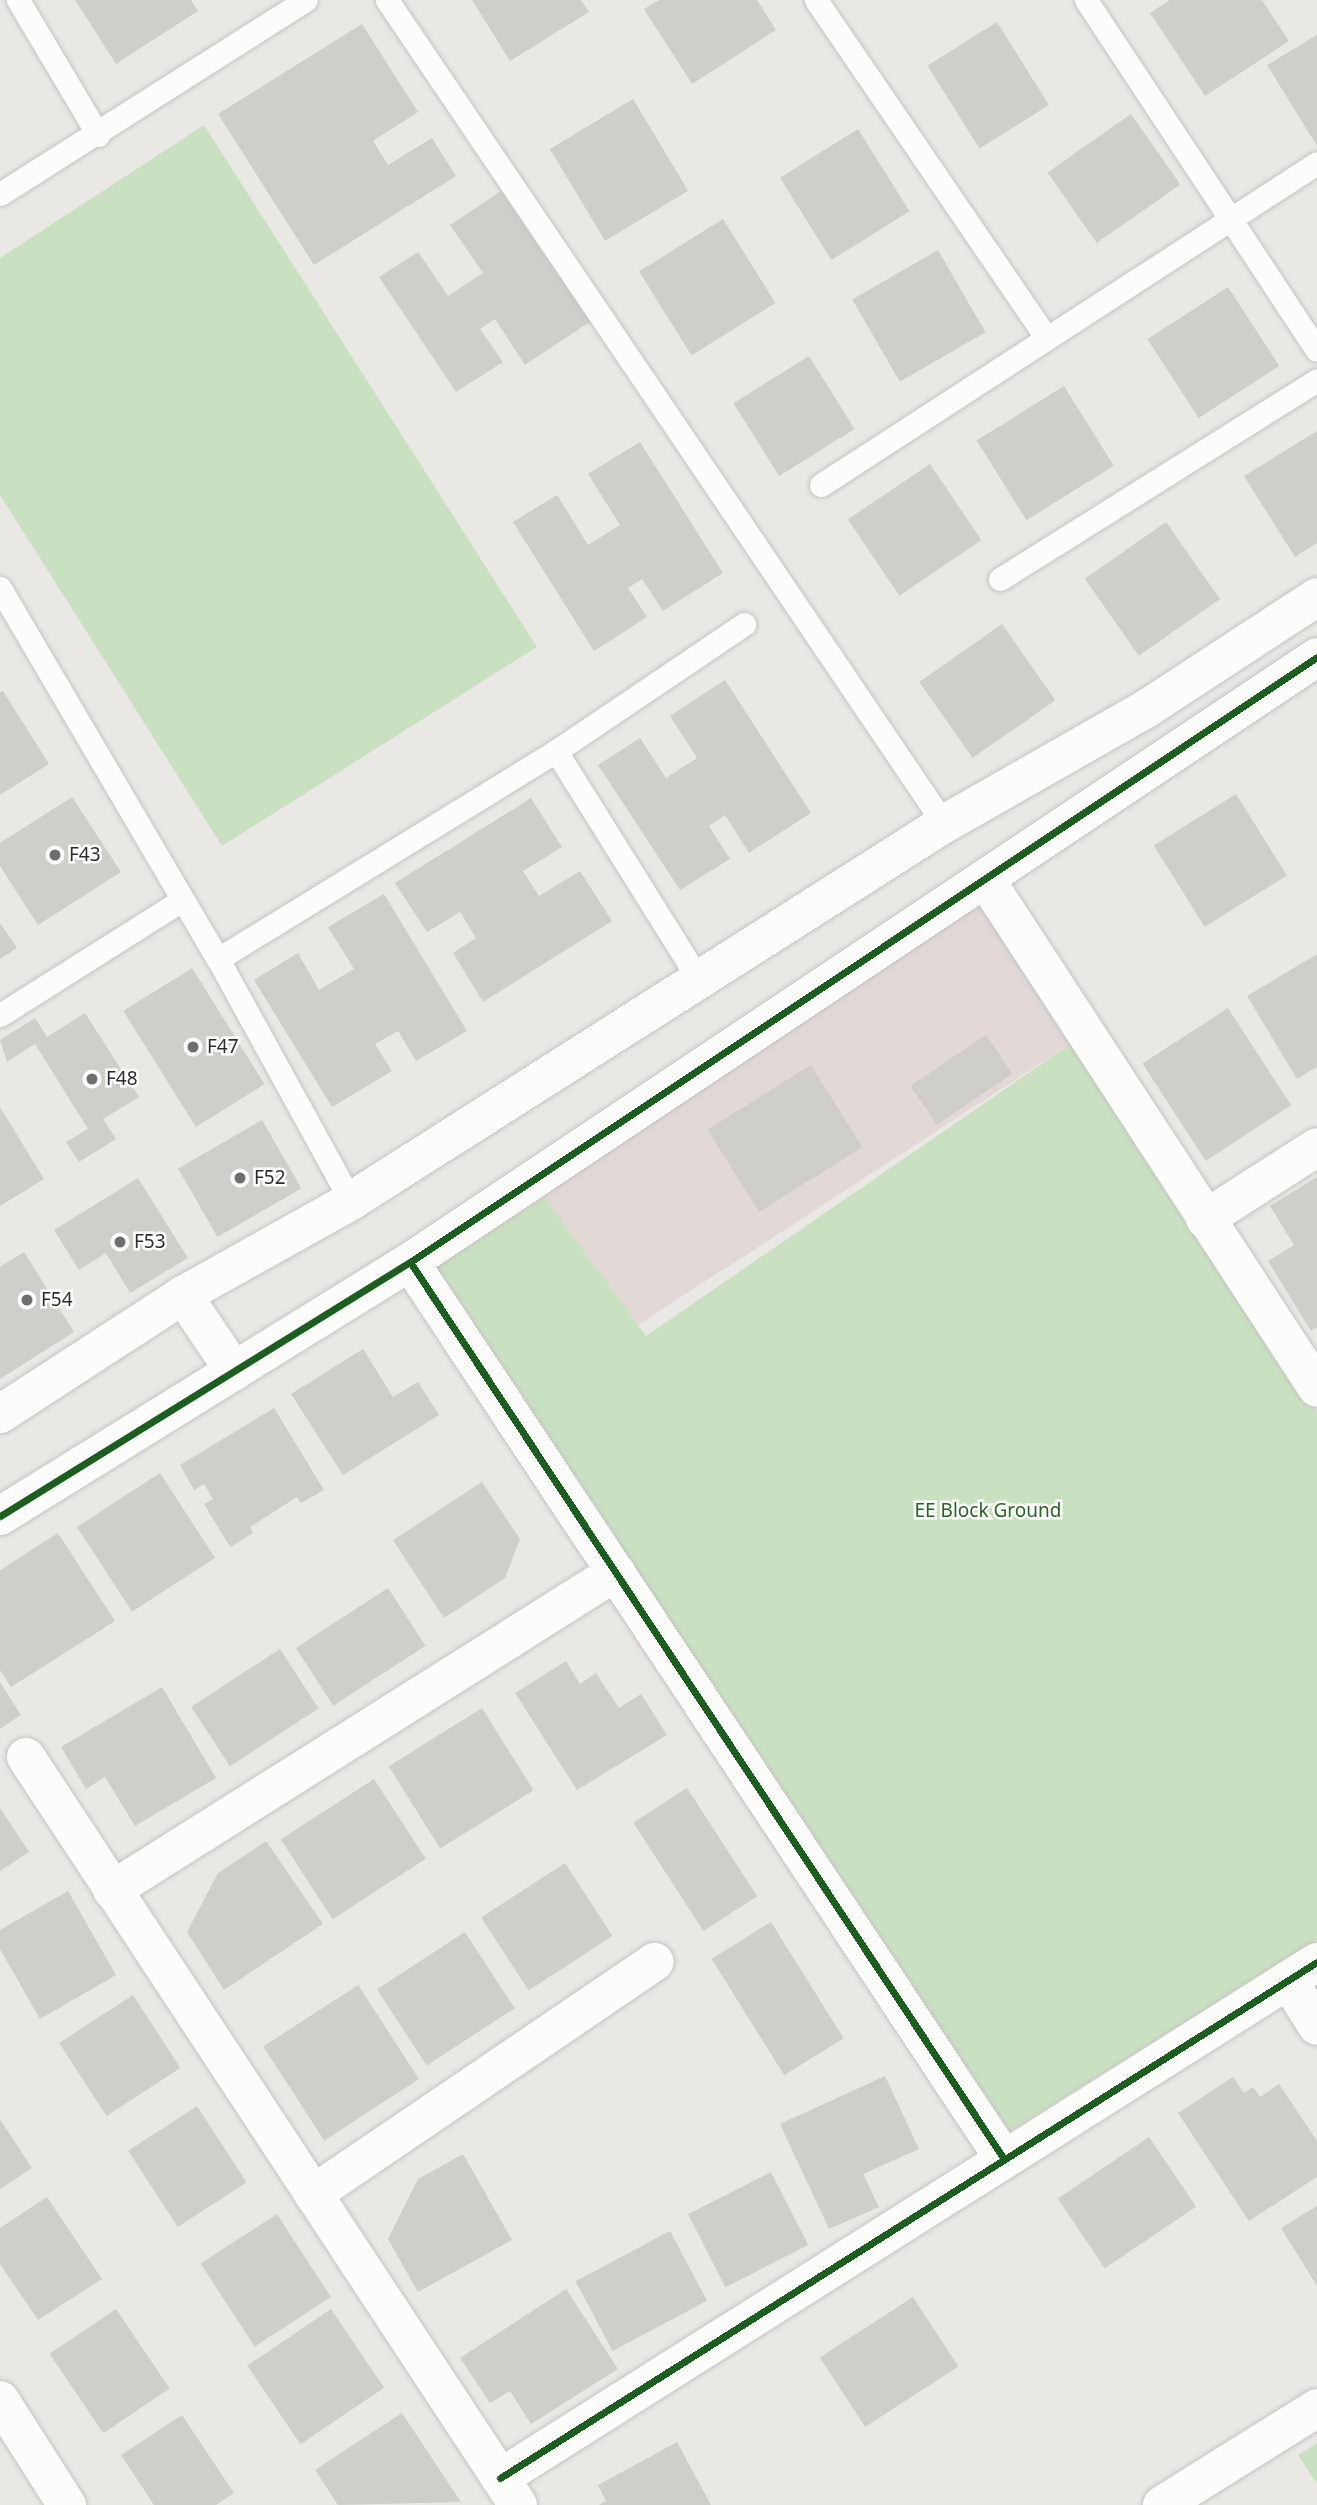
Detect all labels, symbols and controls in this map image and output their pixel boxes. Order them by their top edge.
place label: F43 [69,844,101,866]
marker: F43 [47,847,63,863]
place label: F47 [207,1036,239,1058]
marker: F47 [185,1039,201,1055]
place label: F48 [106,1068,138,1090]
marker: F48 [84,1071,100,1087]
place label: F52 [254,1167,286,1189]
marker: F52 [232,1170,248,1186]
place label: F53 [134,1231,166,1253]
marker: F53 [112,1234,128,1250]
place label: F54 [41,1289,73,1311]
marker: F54 [19,1292,35,1308]
park label: EE Block Ground [915,1500,1061,1522]

